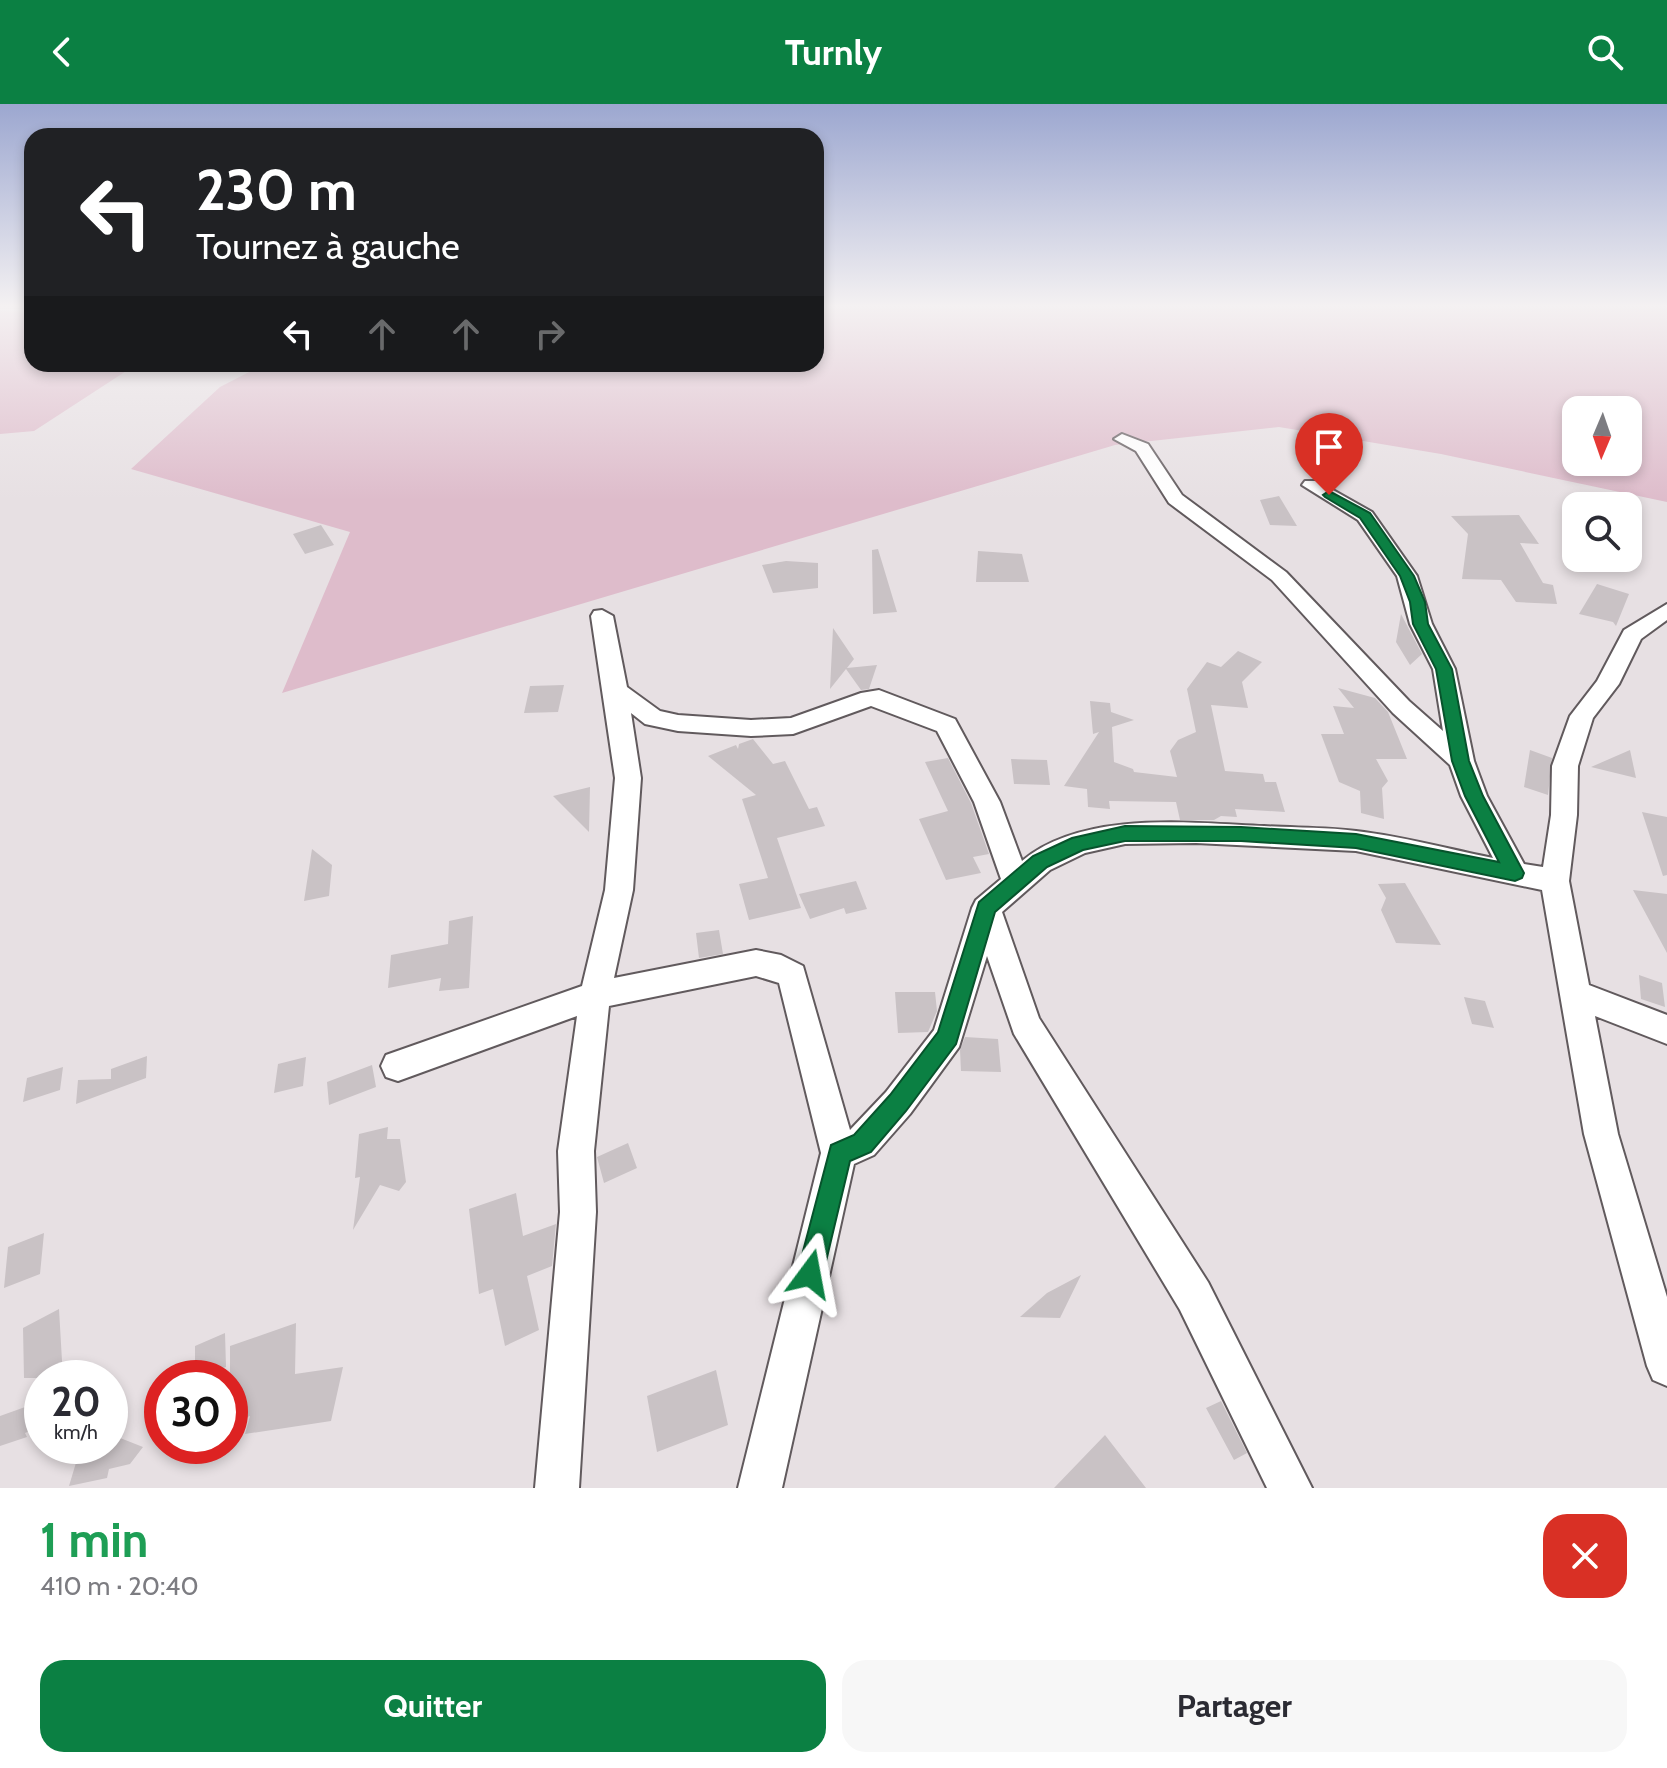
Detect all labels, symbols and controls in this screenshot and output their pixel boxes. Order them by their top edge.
icon: back [40,30,84,74]
text: Turnly [785,30,882,74]
icon: search [1583,30,1627,74]
text: 230 m [196,156,357,224]
icon: left [64,160,168,264]
text: Tournez à gauche [196,224,460,268]
icon: left [276,312,320,356]
icon: ahead [360,312,404,356]
icon: ahead [444,312,488,356]
icon: right [528,312,572,356]
north arrow [1562,396,1642,476]
map controls [1562,396,1642,572]
pin [1295,413,1363,495]
icon: arrive [1307,425,1351,469]
button: search [1562,492,1642,572]
position arrow [768,1232,852,1316]
speed limit sign: 30 [144,1360,248,1464]
text: 20 [51,1377,101,1426]
text: km/h [54,1420,98,1444]
text: 1 min [40,1511,148,1569]
button: close [1543,1514,1627,1598]
text: 410 m · 20:40 [40,1570,199,1602]
button: Quitter [40,1660,826,1752]
button: Partager [842,1660,1627,1752]

